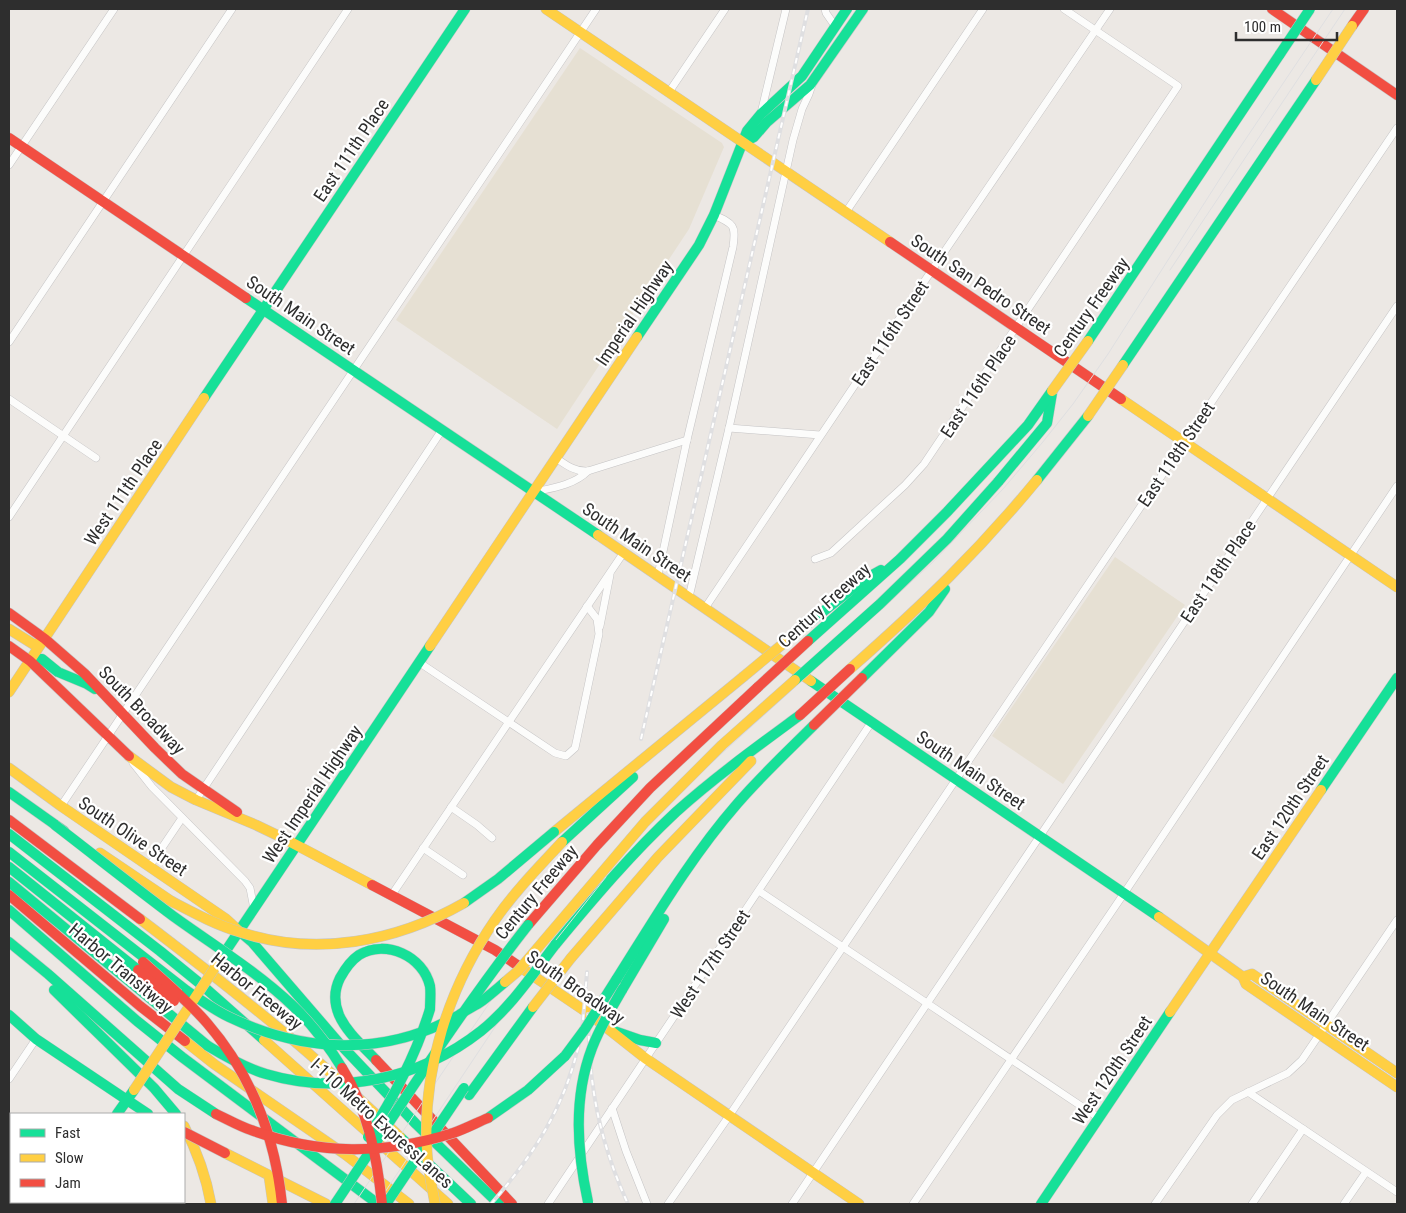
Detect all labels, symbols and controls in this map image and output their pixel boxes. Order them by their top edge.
scale bar [1236,10,1337,42]
text: 100 m [1244,18,1281,36]
street label: East 111th Place [309,95,393,205]
street label: South San Pedro Street [907,229,1055,339]
street label: Century Freeway [1049,253,1133,361]
street label: Imperial Highway [591,256,677,370]
street label: South Main Street [243,271,359,359]
street label: East 116th Street [847,276,933,390]
street label: East 116th Place [936,331,1020,441]
street label: East 118th Street [1133,397,1219,511]
street label: West 111th Place [80,435,166,549]
street label: South Main Street [579,498,695,586]
street label: East 118th Place [1176,516,1260,626]
street label: Century Freeway [774,558,875,652]
street label: South Broadway [95,661,190,759]
street label: West Imperial Highway [258,721,366,867]
street label: South Main Street [913,726,1029,814]
street label: East 120th Street [1247,750,1333,864]
street label: South Olive Street [75,792,191,880]
street label: Century Freeway [490,840,582,944]
street label: West 117th Street [666,906,754,1022]
street label: Harbor Transitway [65,919,178,1018]
street label: South Broadway [523,946,629,1029]
street label: Harbor Freeway [207,948,307,1034]
street label: South Main Street [1257,967,1373,1055]
street label: West 120th Street [1068,1012,1156,1128]
street label: I-110 Metro ExpressLanes [307,1054,457,1192]
legend [10,1113,185,1203]
text: Fast [55,1124,80,1142]
text: Slow [55,1149,84,1167]
text: Jam [55,1174,81,1192]

